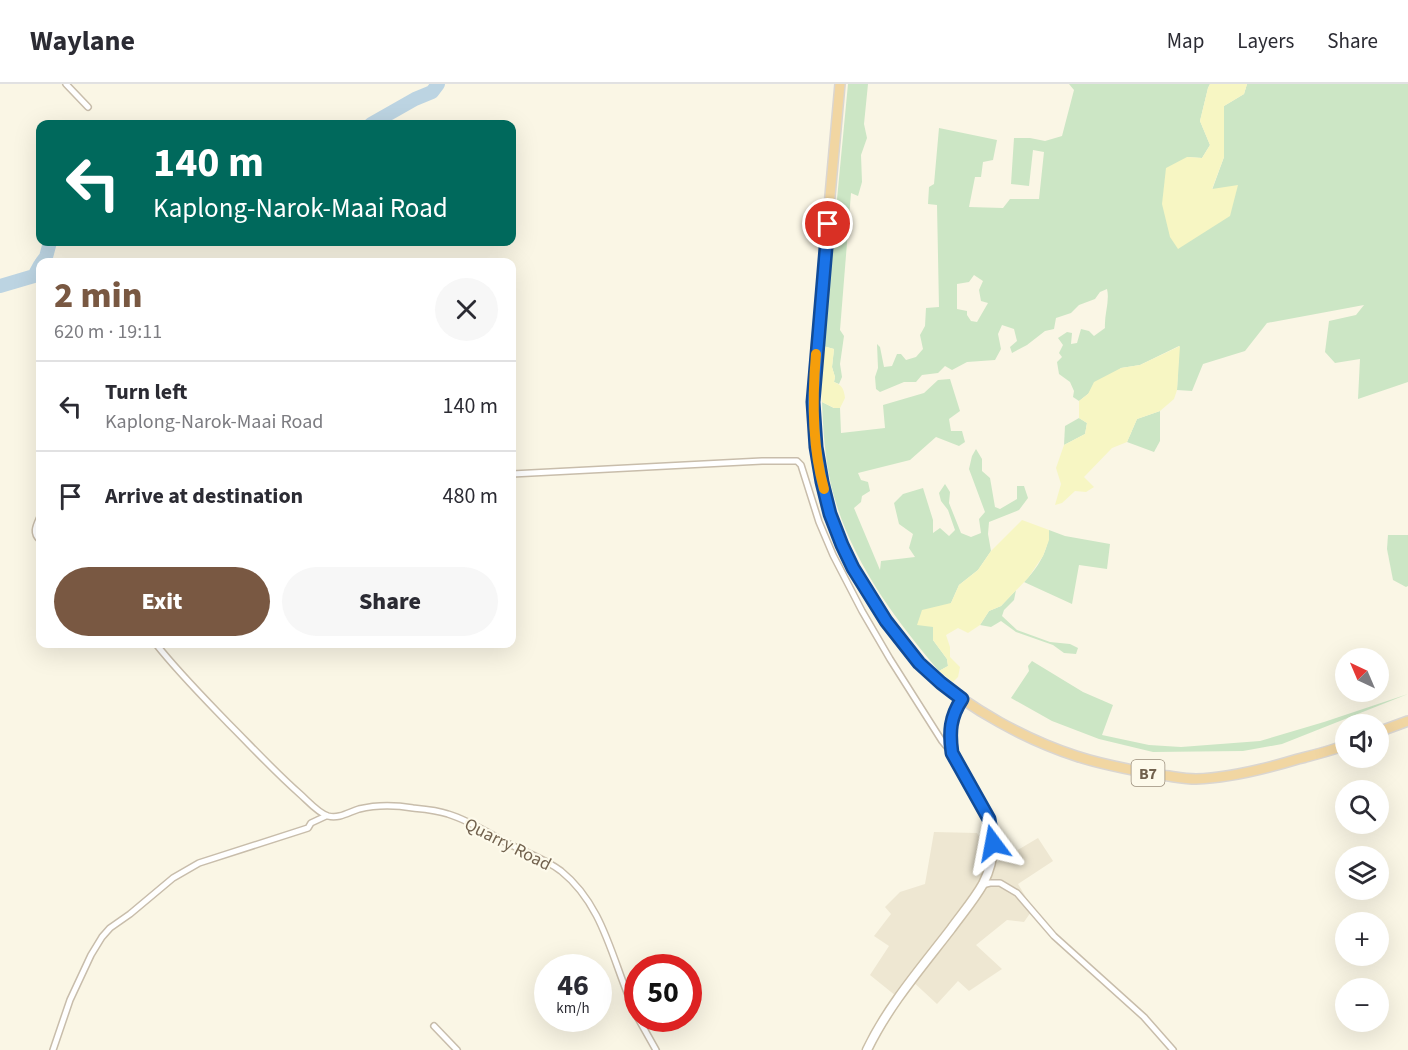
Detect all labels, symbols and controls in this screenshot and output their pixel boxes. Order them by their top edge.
text: Waylane [30,21,135,61]
text: Map [1167,26,1204,56]
text: Layers [1237,26,1294,56]
text: Share [1327,26,1378,56]
text: 140 m [153,133,264,193]
icon: left [54,144,132,222]
text: Kaplong-Narok-Maai Road [153,189,448,228]
pin [802,198,853,249]
icon: arrive [811,207,844,240]
text: 2 min [54,270,142,321]
button: close [435,278,498,341]
text: 620 m · 19:11 [54,318,162,346]
text: Turn left [105,376,187,408]
icon: left [54,390,87,423]
text: 140 m [443,390,498,422]
text: Kaplong-Narok-Maai Road [105,408,323,436]
icon: arrive [54,480,87,513]
text: Arrive at destination [105,480,303,512]
text: 480 m [443,480,498,512]
button: Exit [54,567,270,636]
button: Share [282,567,498,636]
north arrow [1335,648,1389,702]
map controls [1335,648,1389,1032]
button: sound [1335,714,1389,768]
road number: B7 [1132,760,1164,786]
button: search [1335,780,1389,834]
position arrow [961,811,1025,875]
street label: Quarry Road [460,812,556,877]
button: layers [1335,846,1389,900]
button: + [1335,912,1389,966]
speed limit sign: 50 [624,954,702,1032]
text: 46 [557,964,589,1007]
button: − [1335,978,1389,1032]
text: km/h [556,998,590,1019]

